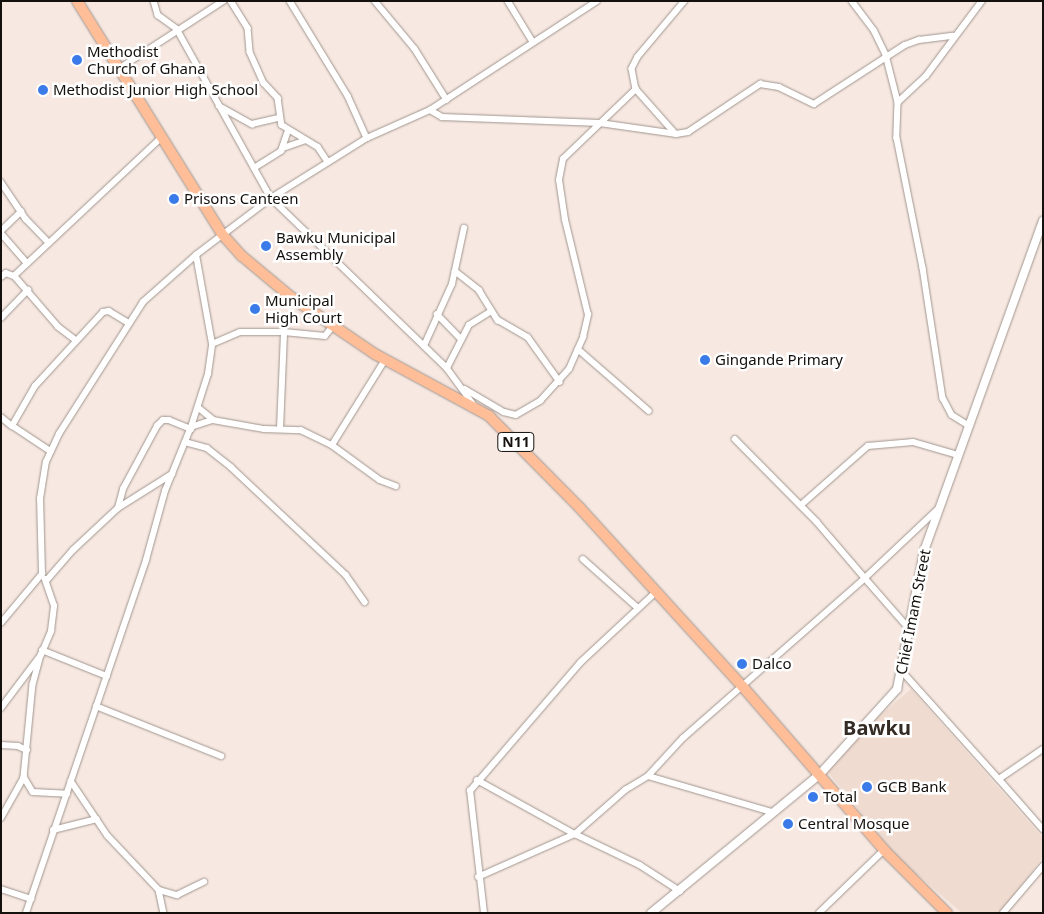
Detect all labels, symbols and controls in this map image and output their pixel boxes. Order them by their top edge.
place label: Methodist Church of Ghana [87,42,206,77]
marker: Methodist Church of Ghana [71,54,83,66]
place label: Methodist Junior High School [53,81,258,99]
marker: Methodist Junior High School [37,84,49,96]
place label: Prisons Canteen [184,190,299,208]
marker: Prisons Canteen [168,193,180,205]
place label: Bawku Municipal Assembly [276,228,396,263]
marker: Bawku Municipal Assembly [260,240,272,252]
place label: Municipal High Court [265,291,342,326]
marker: Municipal High Court [249,303,261,315]
place label: Gingande Primary [715,351,843,369]
marker: Gingande Primary [699,354,711,366]
road number: N11 [497,431,535,454]
street label: Chief Imam Street [892,548,934,676]
place label: Dalco [752,655,792,673]
marker: Dalco [736,658,748,670]
district label: Bawku [843,715,911,739]
place label: GCB Bank [877,778,946,796]
marker: GCB Bank [861,781,873,793]
place label: Total [823,788,857,806]
marker: Total [807,791,819,803]
place label: Central Mosque [798,815,910,833]
marker: Central Mosque [782,818,794,830]

